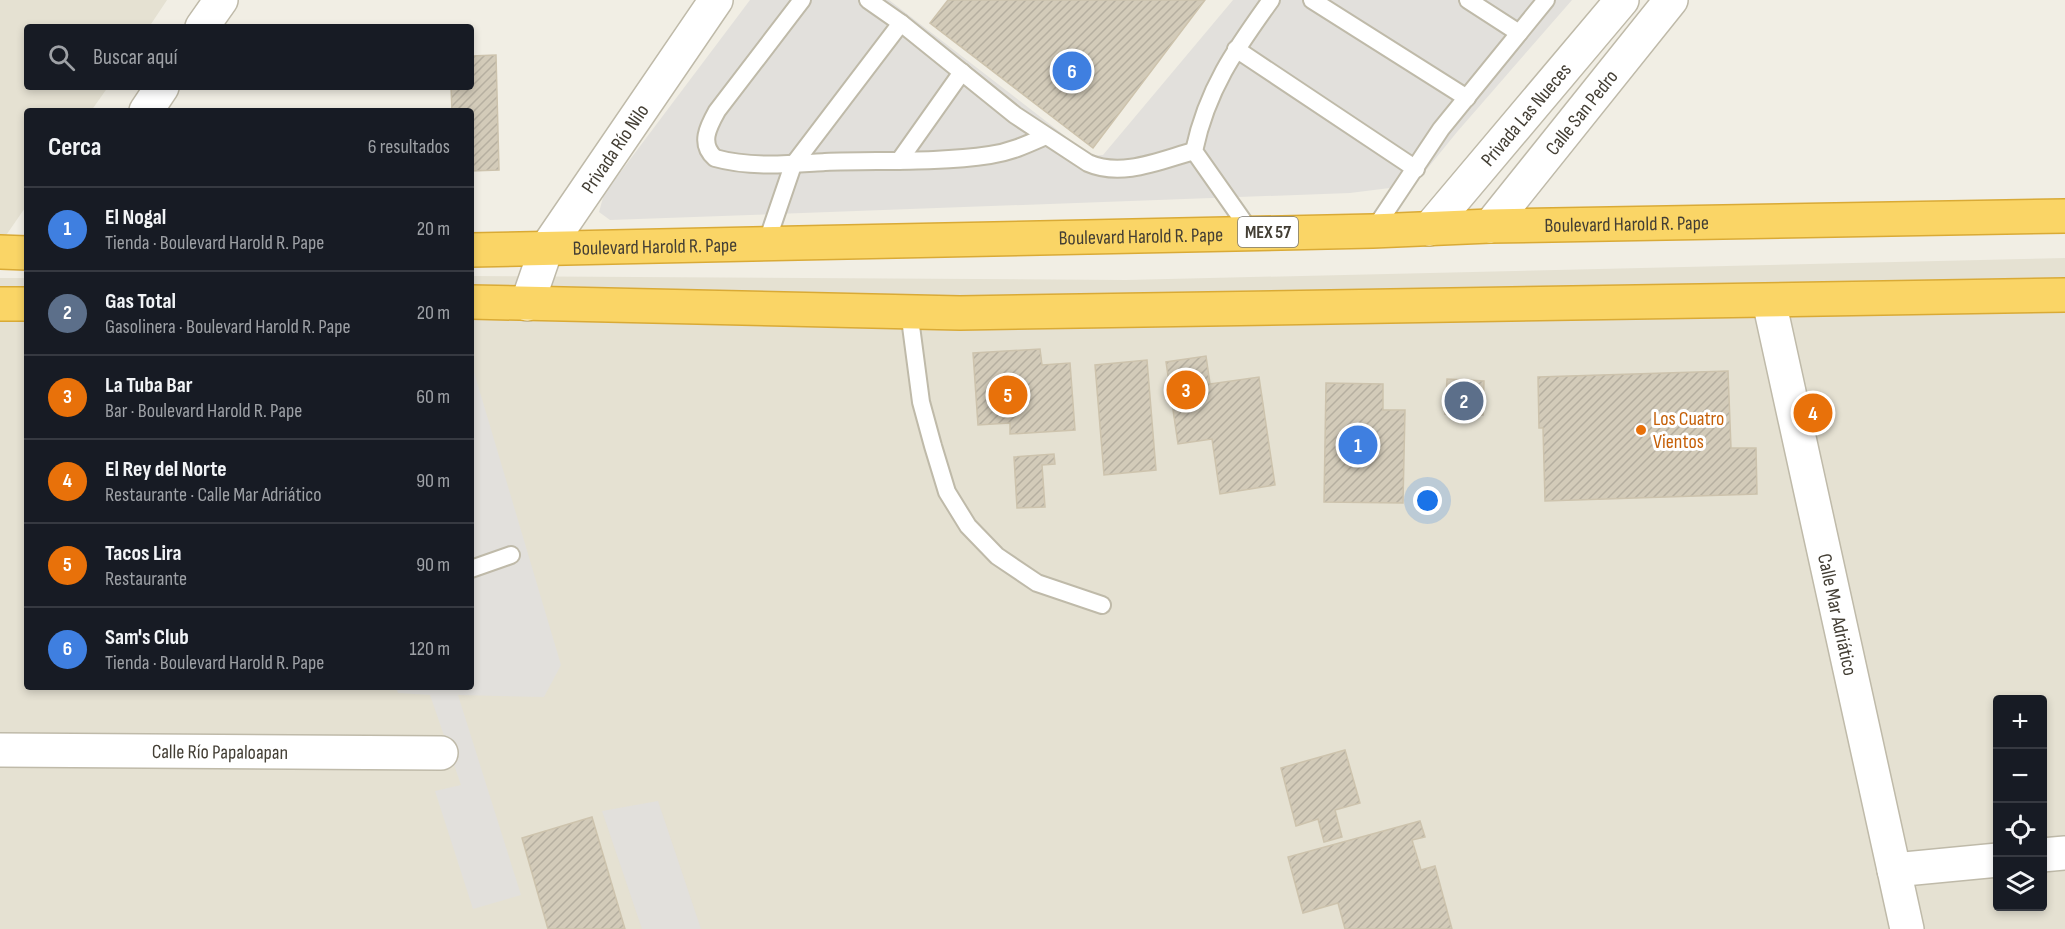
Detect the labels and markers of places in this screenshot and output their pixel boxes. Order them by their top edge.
pin: 6 [1052,48,1092,94]
pin: 3 [1166,368,1206,412]
pin: 5 [988,372,1028,418]
pin: 2 [1444,378,1484,424]
pin: 4 [1794,390,1832,436]
place label: Los Cuatro Vientos [1653,407,1724,454]
pin: 1 [1338,422,1378,468]
marker: Los Cuatro Vientos [1634,423,1648,437]

